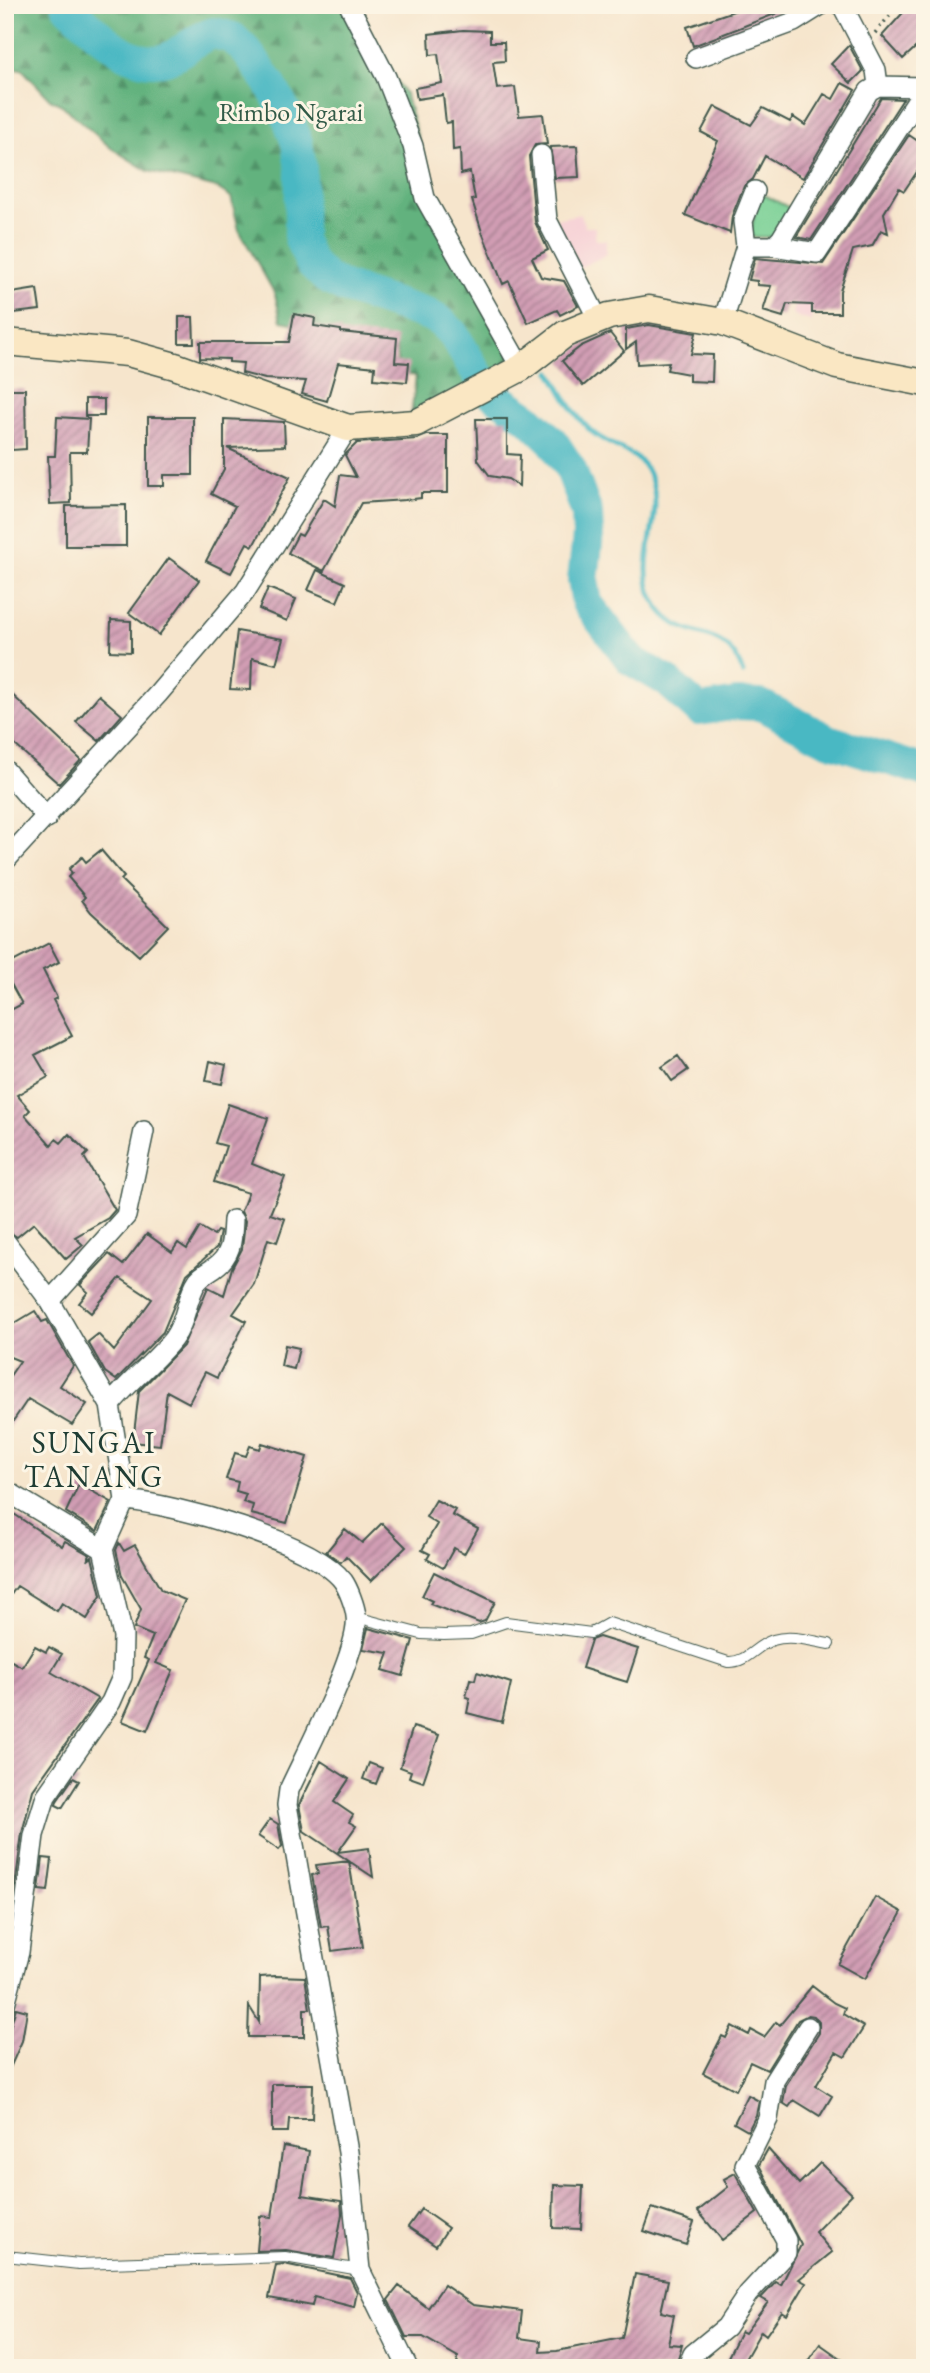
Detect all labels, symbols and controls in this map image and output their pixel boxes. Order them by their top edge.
park label: Rimbo Ngarai [219,95,363,129]
district label: SUNGAI TANANG [24,1423,164,1496]

